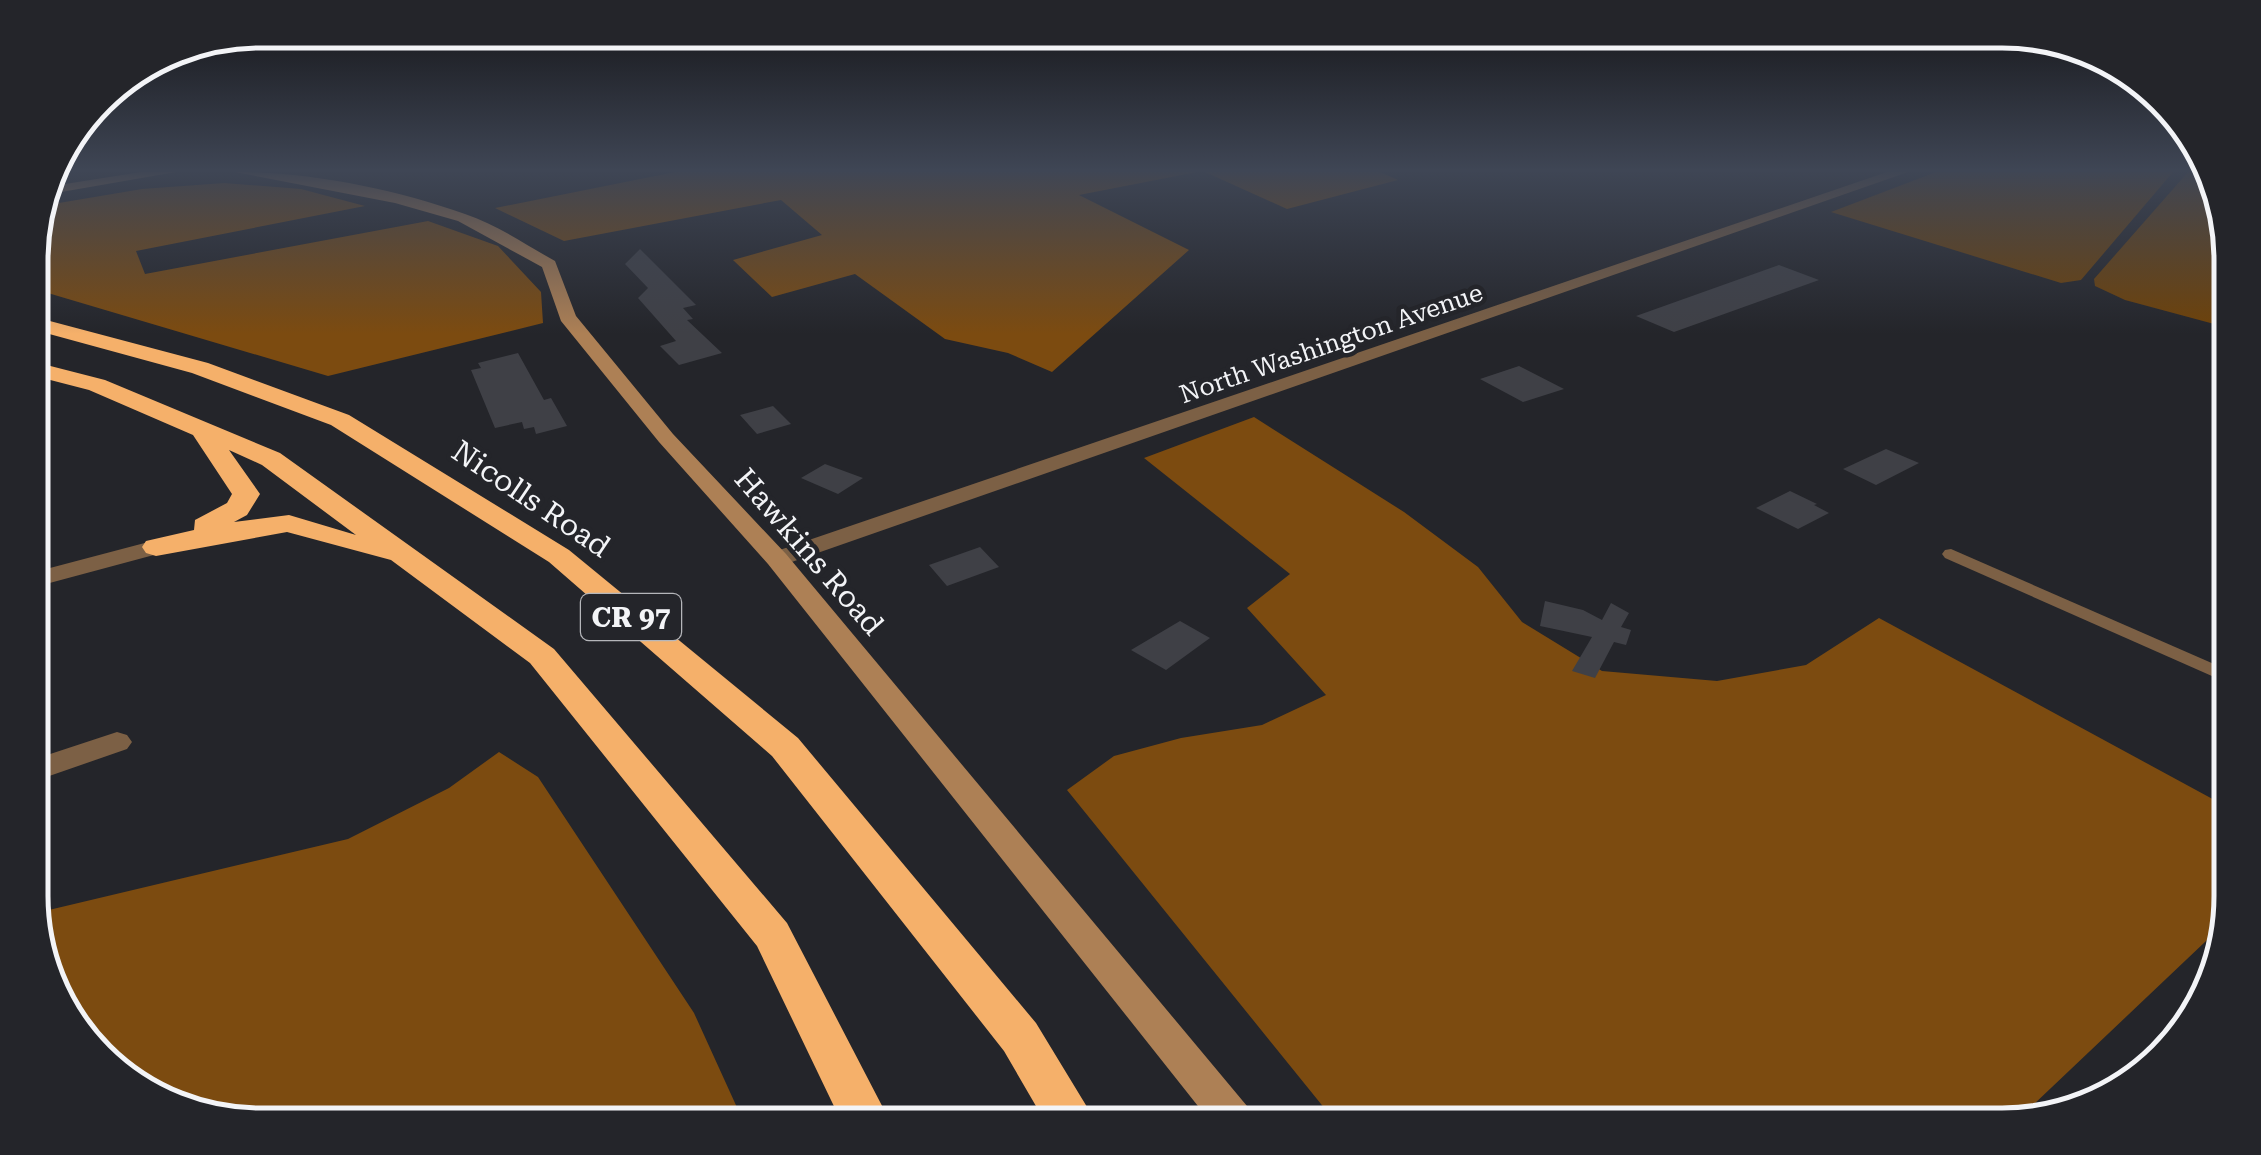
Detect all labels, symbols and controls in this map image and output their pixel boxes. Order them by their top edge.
street label: North Washington Avenue [1176,278,1487,409]
street label: Nicolls Road [446,433,617,564]
street label: Hawkins Road [728,461,891,642]
road number: CR 97 [581,594,681,640]

